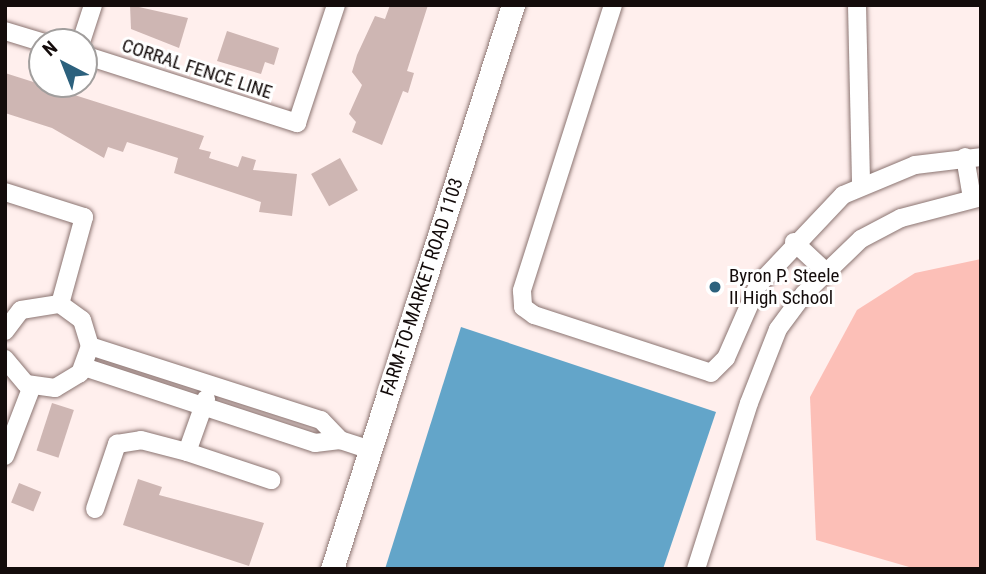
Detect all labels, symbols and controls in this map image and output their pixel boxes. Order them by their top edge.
north arrow [28,28,98,98]
street label: CORRAL FENCE LINE [119,34,275,104]
text: N [38,36,62,61]
street label: FARM-TO-MARKET ROAD 1103 [376,175,468,399]
place label: Byron P. Steele II High School [729,265,839,309]
marker: Byron P. Steele II High School [707,279,723,295]

